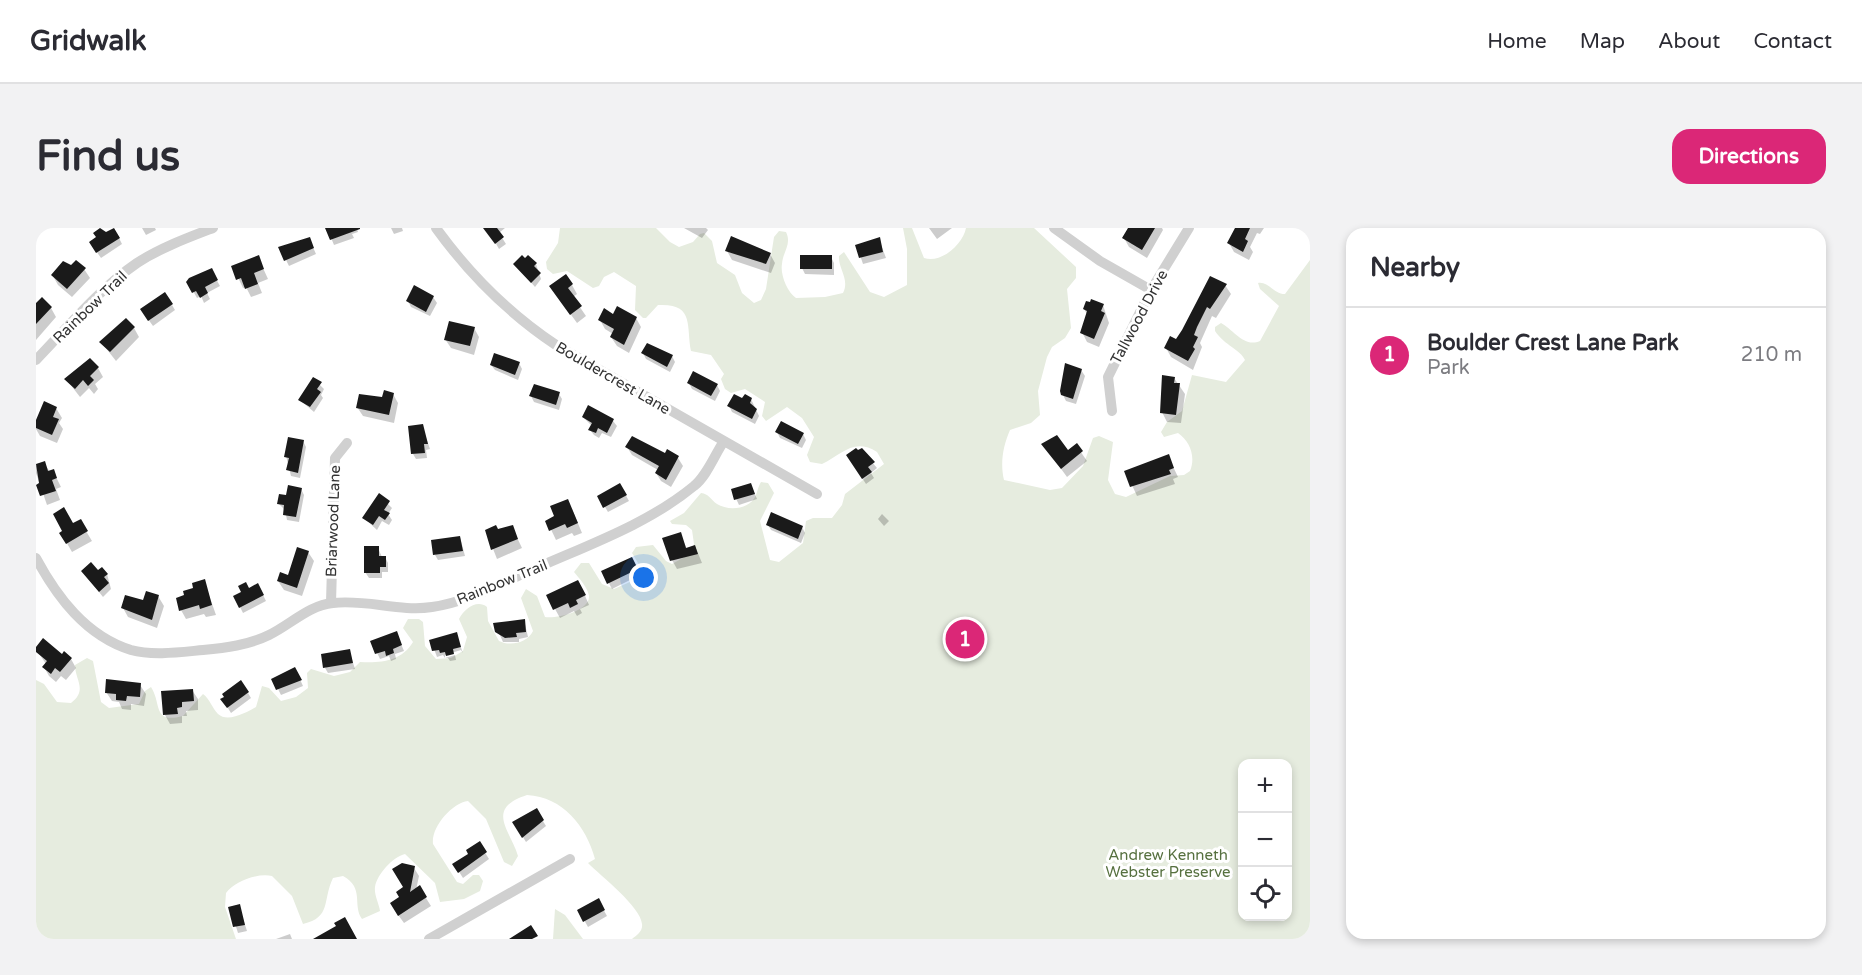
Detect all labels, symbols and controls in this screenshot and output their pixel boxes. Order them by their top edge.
text: Gridwalk [30,24,147,58]
text: Home [1487,29,1547,54]
text: Map [1580,29,1625,54]
text: About [1658,29,1720,54]
text: Contact [1753,29,1832,54]
button: Directions [1672,129,1826,184]
text: Find us [36,131,180,182]
text: Nearby [1370,252,1460,283]
street label: Rainbow Trail [49,267,131,347]
street label: Tallwood Drive [1107,267,1171,367]
text: Boulder Crest Lane Park [1427,330,1679,356]
street label: Bouldercrest Lane [553,338,673,418]
text: 1 [1383,343,1396,367]
text: 210 m [1741,343,1802,367]
text: Park [1427,356,1470,380]
street label: Briarwood Lane [322,465,344,577]
street label: Rainbow Trail [454,556,550,608]
your location [629,563,658,592]
pin: 1 [946,616,984,662]
map controls [1238,759,1292,921]
button: + [1238,759,1292,813]
button: − [1238,813,1292,867]
park label: Andrew Kenneth Webster Preserve [1105,846,1231,881]
button: locate [1238,867,1292,921]

